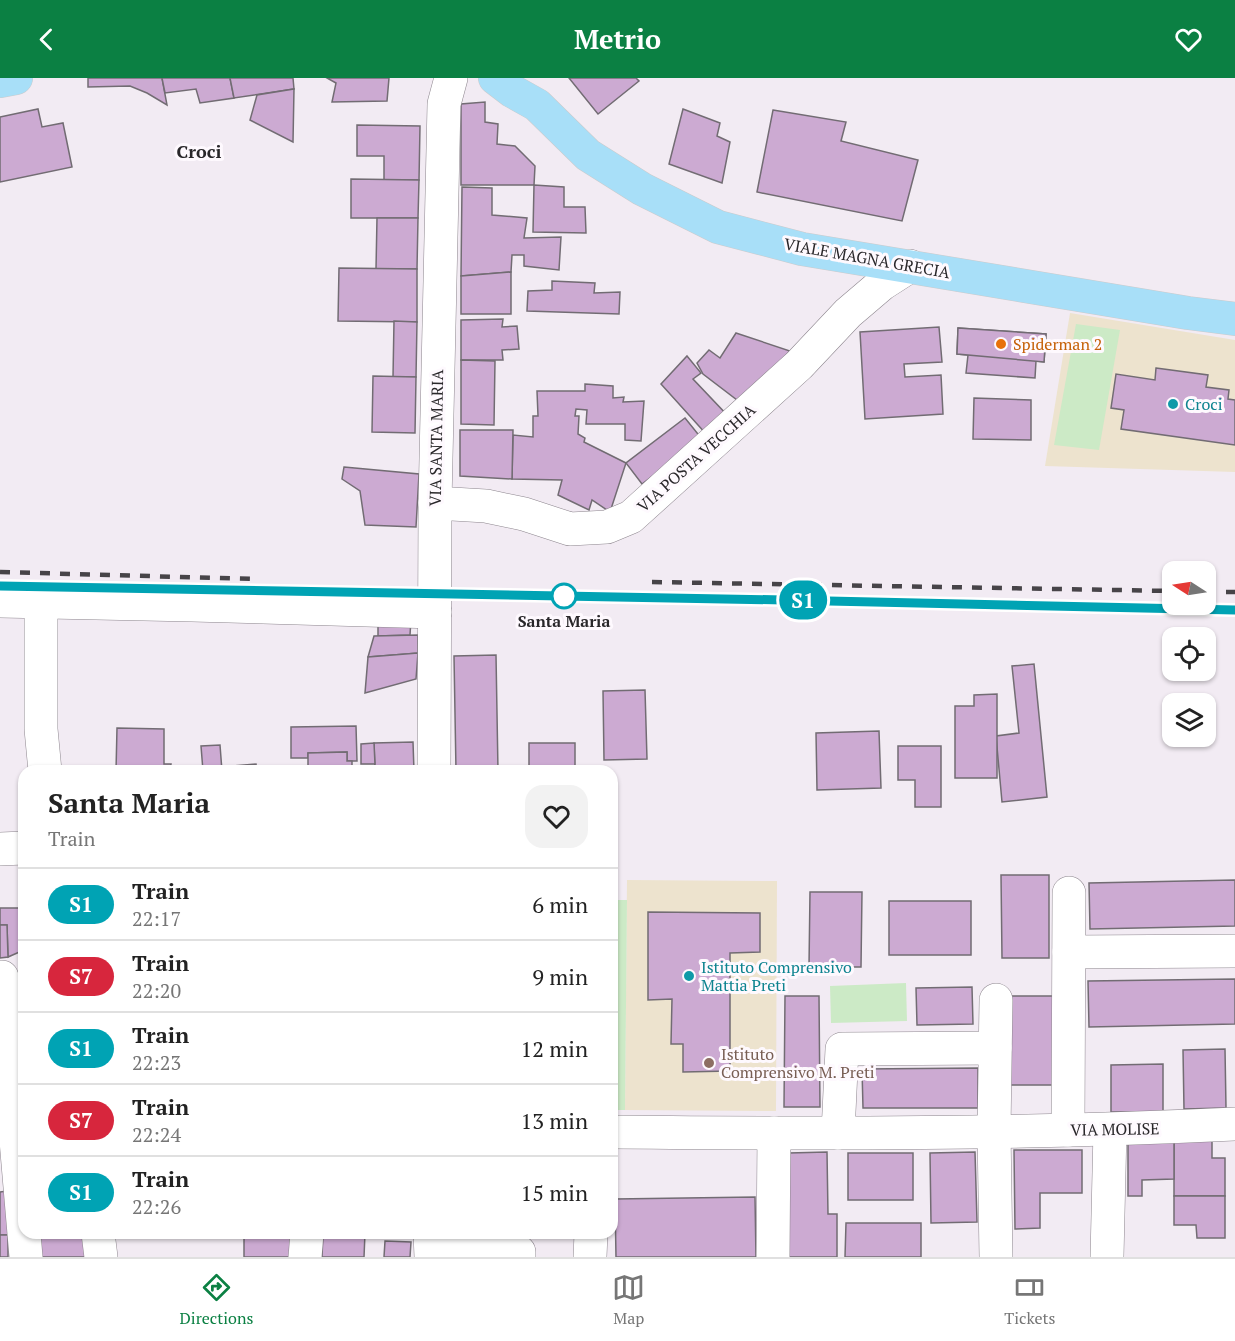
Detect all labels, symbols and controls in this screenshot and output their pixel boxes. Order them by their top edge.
text: Metrio [574,21,661,57]
icon: back [30,23,63,56]
icon: heart [1172,23,1205,56]
district label: Croci [177,139,221,163]
street label: VIALE MAGNA GRECIA [782,233,952,283]
place label: Spiderman 2 [1013,333,1102,355]
marker: Spiderman 2 [994,337,1008,351]
street label: VIA SANTA MARIA [424,369,448,507]
place label: Croci [1185,393,1223,415]
marker: Croci [1166,397,1180,411]
street label: VIA POSTA VECCHIA [632,399,760,517]
north arrow [1162,561,1216,615]
map controls [1162,561,1216,747]
line badge: S1 [776,580,830,620]
marker: Santa Maria [551,583,577,609]
text: S1 [791,586,815,614]
place label: Santa Maria [518,610,610,632]
button: locate [1162,627,1216,681]
button: layers [1162,693,1216,747]
text: Santa Maria [48,784,210,821]
button: heart [525,785,588,848]
text: Train [48,825,95,852]
text: Train [132,876,189,905]
text: S1 [69,890,93,918]
text: 6 min [532,890,588,919]
text: 22:17 [132,905,181,932]
text: Train [132,948,189,977]
place label: Istituto Comprensivo Mattia Preti [701,956,852,996]
text: S7 [69,962,93,990]
text: 9 min [532,962,588,991]
marker: Istituto Comprensivo Mattia Preti [682,969,696,983]
text: 22:20 [132,977,181,1004]
text: Train [132,1020,189,1049]
text: S1 [69,1034,93,1062]
text: 12 min [521,1034,588,1063]
place label: Istituto Comprensivo M. Preti [721,1043,875,1083]
text: 22:23 [132,1049,181,1076]
marker: Istituto Comprensivo M. Preti [702,1056,716,1070]
text: Train [132,1092,189,1121]
text: S7 [69,1106,93,1134]
text: 13 min [521,1106,588,1135]
street label: VIA MOLISE [1070,1117,1160,1141]
text: 22:24 [132,1121,181,1148]
text: Train [132,1164,189,1193]
text: S1 [69,1178,93,1206]
text: 15 min [521,1178,588,1207]
text: 22:26 [132,1193,181,1220]
tab: Directions [180,1271,253,1329]
tab: Map [612,1271,645,1329]
tab: Tickets [1004,1271,1055,1329]

